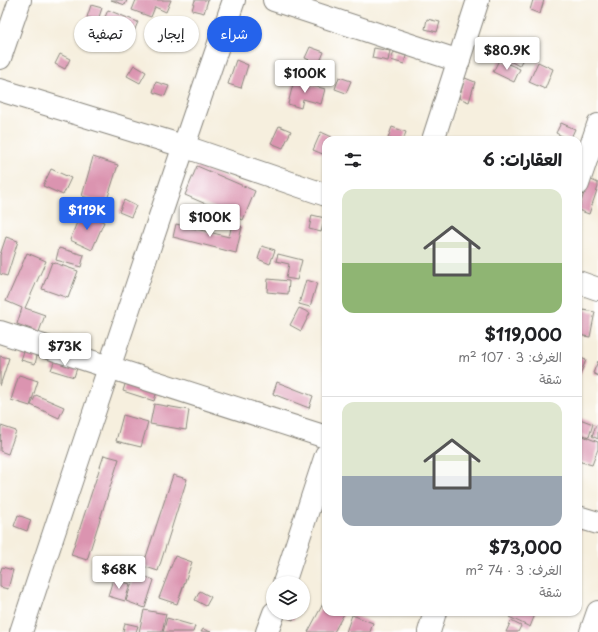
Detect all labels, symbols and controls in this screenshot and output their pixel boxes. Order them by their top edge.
chip: تصفية [74,16,136,52]
chip: إيجار [144,16,199,52]
chip: شراء [207,16,262,52]
pin: $80.9K [474,37,540,71]
text: $80.9K [484,40,530,59]
pin: $100K [277,60,333,94]
text: $100K [284,63,326,82]
text: العقارات: 6 [483,146,562,172]
icon: filters [342,149,364,171]
pin: $119K [59,197,115,231]
text: $119K [68,200,106,219]
pin: $100K [182,204,238,238]
text: $100K [189,207,231,226]
icon: home [416,215,488,287]
text: $119,000 [485,321,562,347]
pin: $73K [41,333,89,367]
text: $73K [48,336,82,355]
text: الغرف: 3 · 107 m² [458,347,562,366]
text: شقة [539,369,562,388]
icon: home [416,428,488,500]
text: $73,000 [489,534,562,560]
pin: $68K [95,556,143,590]
text: $68K [101,559,137,578]
text: الغرف: 3 · 74 m² [465,560,562,579]
map controls [266,576,310,620]
button: layers [266,576,310,620]
text: شقة [539,582,562,601]

